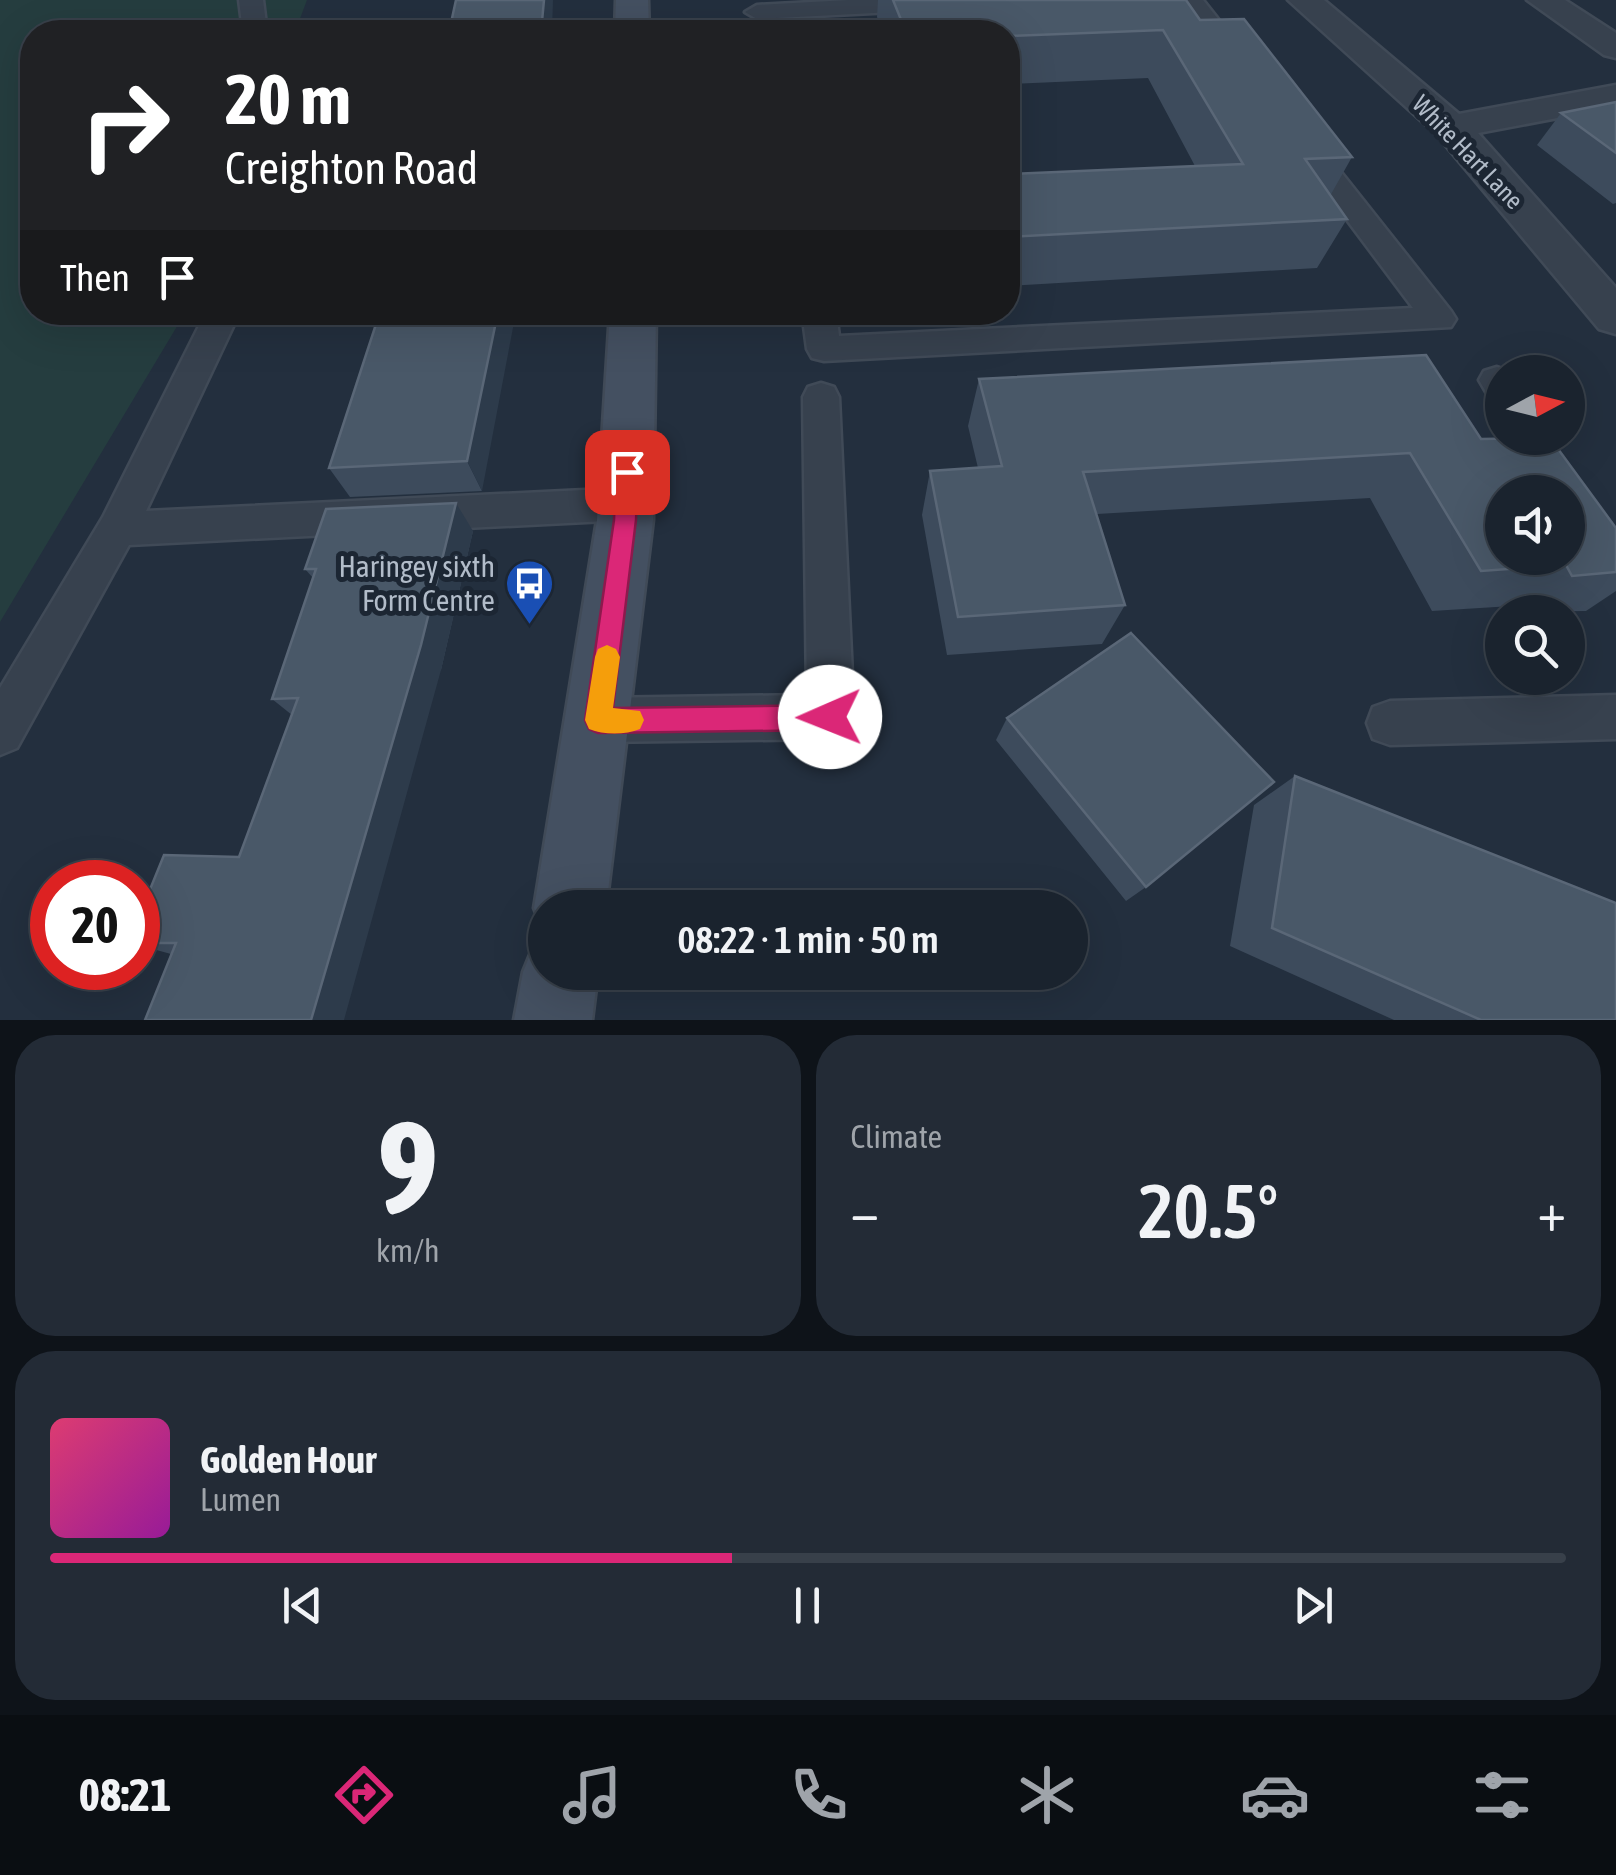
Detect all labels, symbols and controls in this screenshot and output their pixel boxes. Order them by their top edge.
text: 20 m [225,59,351,139]
icon: right [60,60,190,190]
street label: White Hart Lane [1407,90,1529,214]
text: Creighton Road [225,142,478,194]
icon: arrive [150,250,205,305]
text: Then [60,256,130,299]
north arrow [1485,355,1585,455]
map controls [1485,355,1585,695]
pin [585,430,670,515]
icon: arrive [600,445,655,500]
button: sound [1485,475,1585,575]
place label: Haringey sixth Form Centre [338,549,495,617]
bus stop icon: Haringey sixth Form Centre [504,558,556,626]
button: search [1485,595,1585,695]
position arrow [778,665,882,769]
speed limit sign: 20 [30,860,160,990]
text: 08:22 · 1 min · 50 m [677,918,939,961]
text: 9 [377,1092,438,1241]
text: Climate [851,1118,942,1155]
text: 20.5° [1138,1168,1278,1254]
text: − [851,1180,879,1243]
text: + [1537,1180,1566,1243]
text: km/h [376,1232,439,1269]
text: Golden Hour [200,1438,376,1481]
text: Lumen [200,1481,281,1518]
icon: previous [275,1578,330,1633]
icon: pause [780,1578,835,1633]
icon: next [1286,1578,1341,1633]
icon: directions [329,1760,399,1830]
icon: music [557,1760,627,1830]
icon: phone [784,1760,854,1830]
icon: climate [1012,1760,1082,1830]
icon: car [1240,1760,1310,1830]
icon: filters [1467,1760,1537,1830]
text: 08:21 [79,1769,171,1821]

